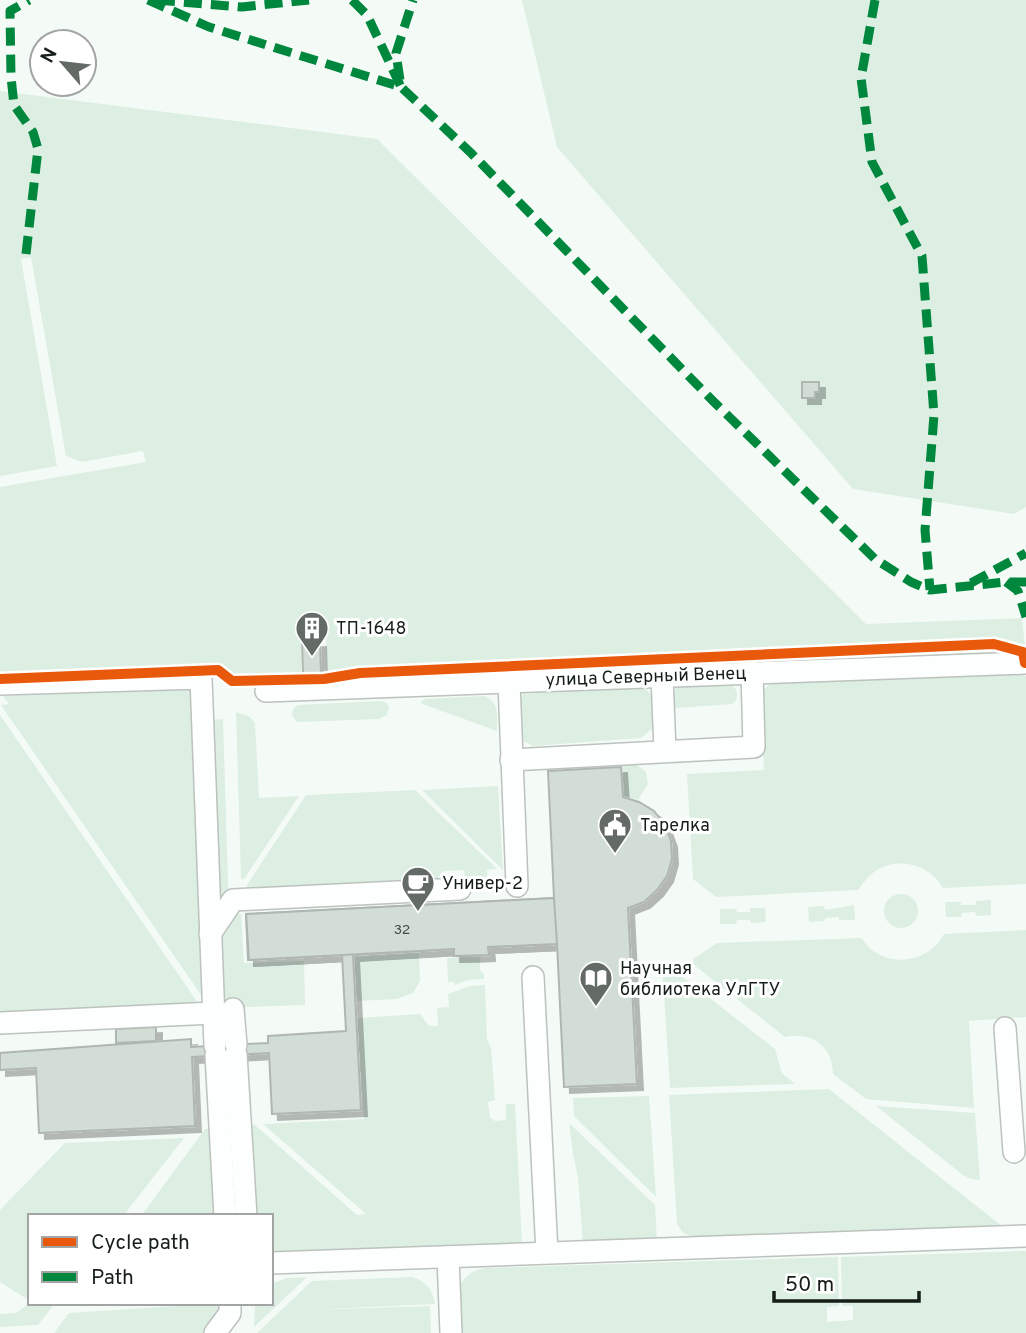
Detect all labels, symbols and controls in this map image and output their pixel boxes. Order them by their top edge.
north arrow [28,28,98,98]
text: N [36,44,64,68]
building icon: ТП-1648 [293,609,331,658]
place label: ТП-1648 [336,618,406,641]
street label: улица Северный Венец [545,663,747,692]
public building icon: Тарелка [596,806,634,855]
place label: Тарелка [640,815,710,838]
cafe icon: Универ-2 [399,864,437,913]
place label: Универ-2 [442,873,523,896]
house number: 32 [394,922,410,939]
place label: Научная библиотека УлГТУ [620,958,781,1002]
library icon: Научная библиотека УлГТУ [577,959,615,1008]
legend [28,1214,273,1305]
text: Cycle path [91,1230,190,1257]
scale bar [774,1260,919,1304]
text: Path [91,1265,134,1292]
text: 50 m [785,1272,834,1299]

